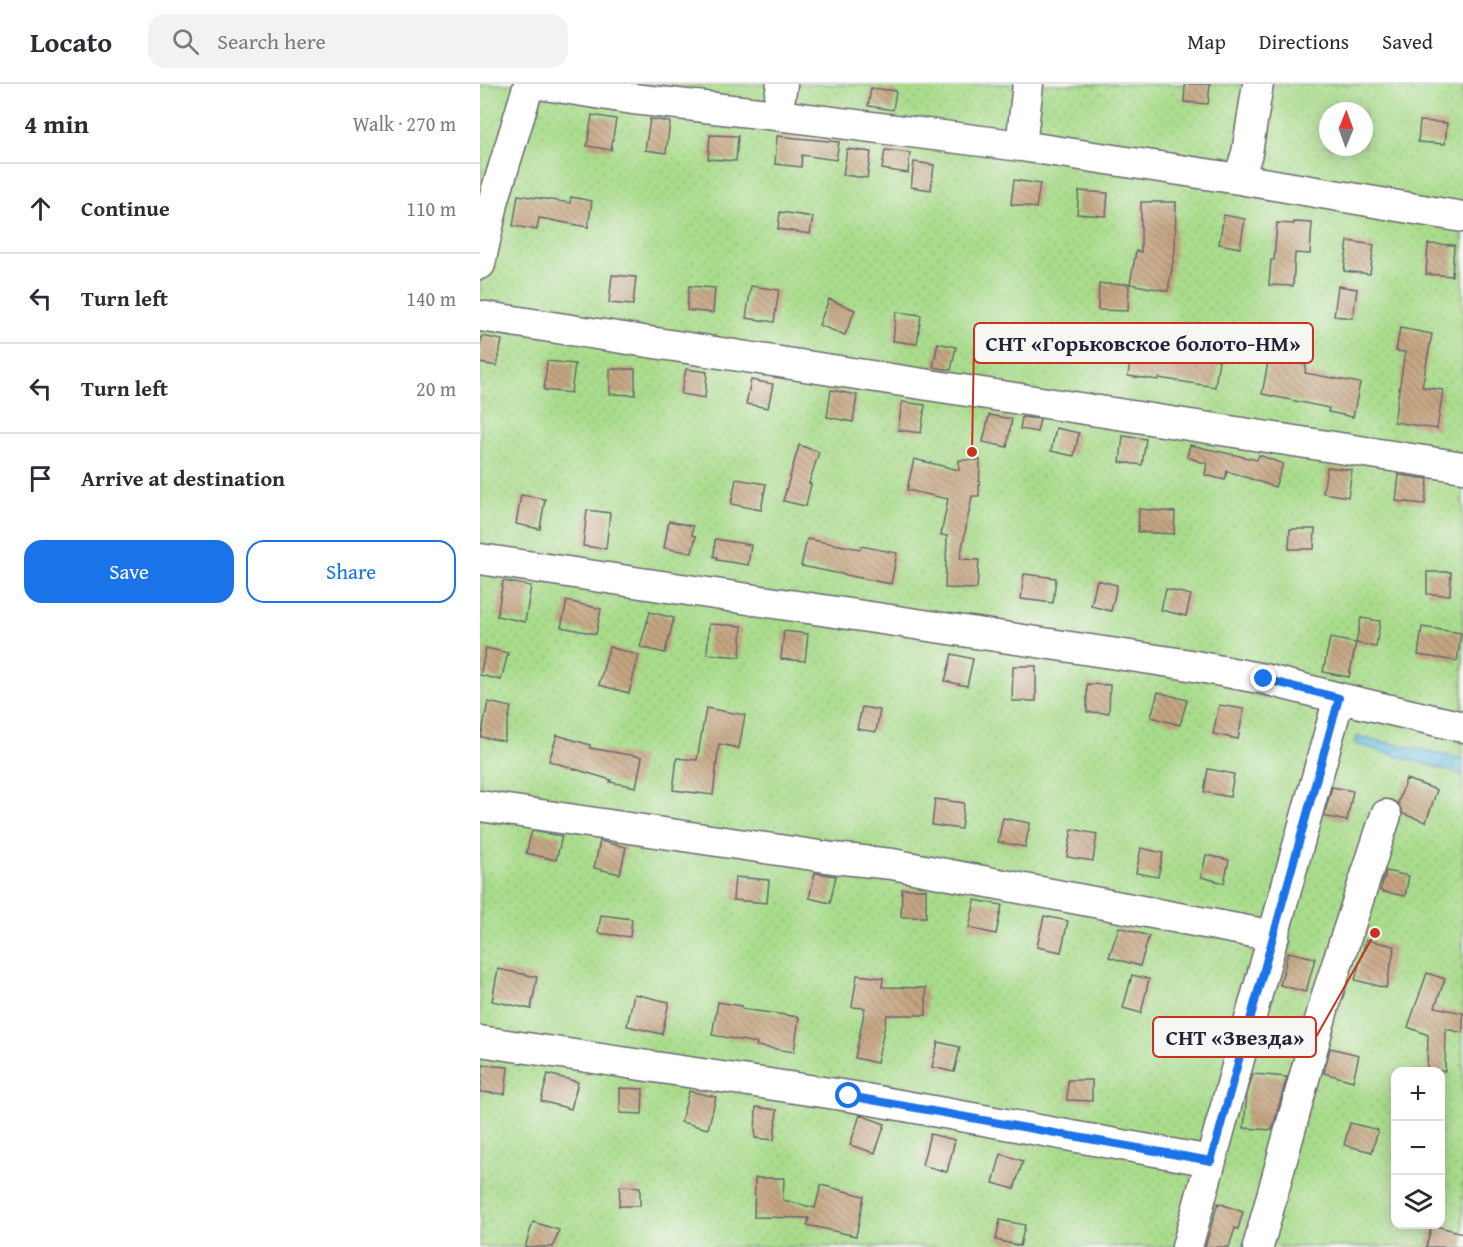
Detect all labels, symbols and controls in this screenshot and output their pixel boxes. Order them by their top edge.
search box [148,14,568,68]
text: Locato [30,21,112,62]
icon: search [169,25,202,58]
text: Search here [217,25,326,57]
text: Map [1187,26,1226,57]
text: Directions [1259,26,1349,57]
text: Saved [1382,26,1433,57]
north arrow [1319,102,1373,156]
text: 4 min [24,104,89,143]
text: Walk · 270 m [353,109,456,138]
icon: ahead [24,192,57,225]
text: Continue [81,192,170,224]
text: 110 m [406,194,456,223]
icon: left [24,282,57,315]
text: Turn left [81,282,168,314]
text: 140 m [406,284,456,313]
callout: СНТ «Горьковское болото-НМ» [974,323,1313,363]
text: СНТ «Горьковское болото-НМ» [986,327,1300,359]
icon: left [24,372,57,405]
text: Turn left [81,372,168,404]
text: 20 m [416,374,456,403]
icon: arrive [24,462,57,495]
text: Arrive at destination [81,462,285,494]
button: Save [24,540,234,603]
button: Share [246,540,456,603]
route end [1250,665,1276,691]
callout: СНТ «Звезда» [1153,1017,1316,1057]
text: СНТ «Звезда» [1166,1021,1304,1053]
map controls [1391,1067,1445,1229]
button: + [1391,1067,1445,1121]
route start [835,1082,861,1108]
button: − [1391,1121,1445,1175]
button: layers [1391,1175,1445,1229]

